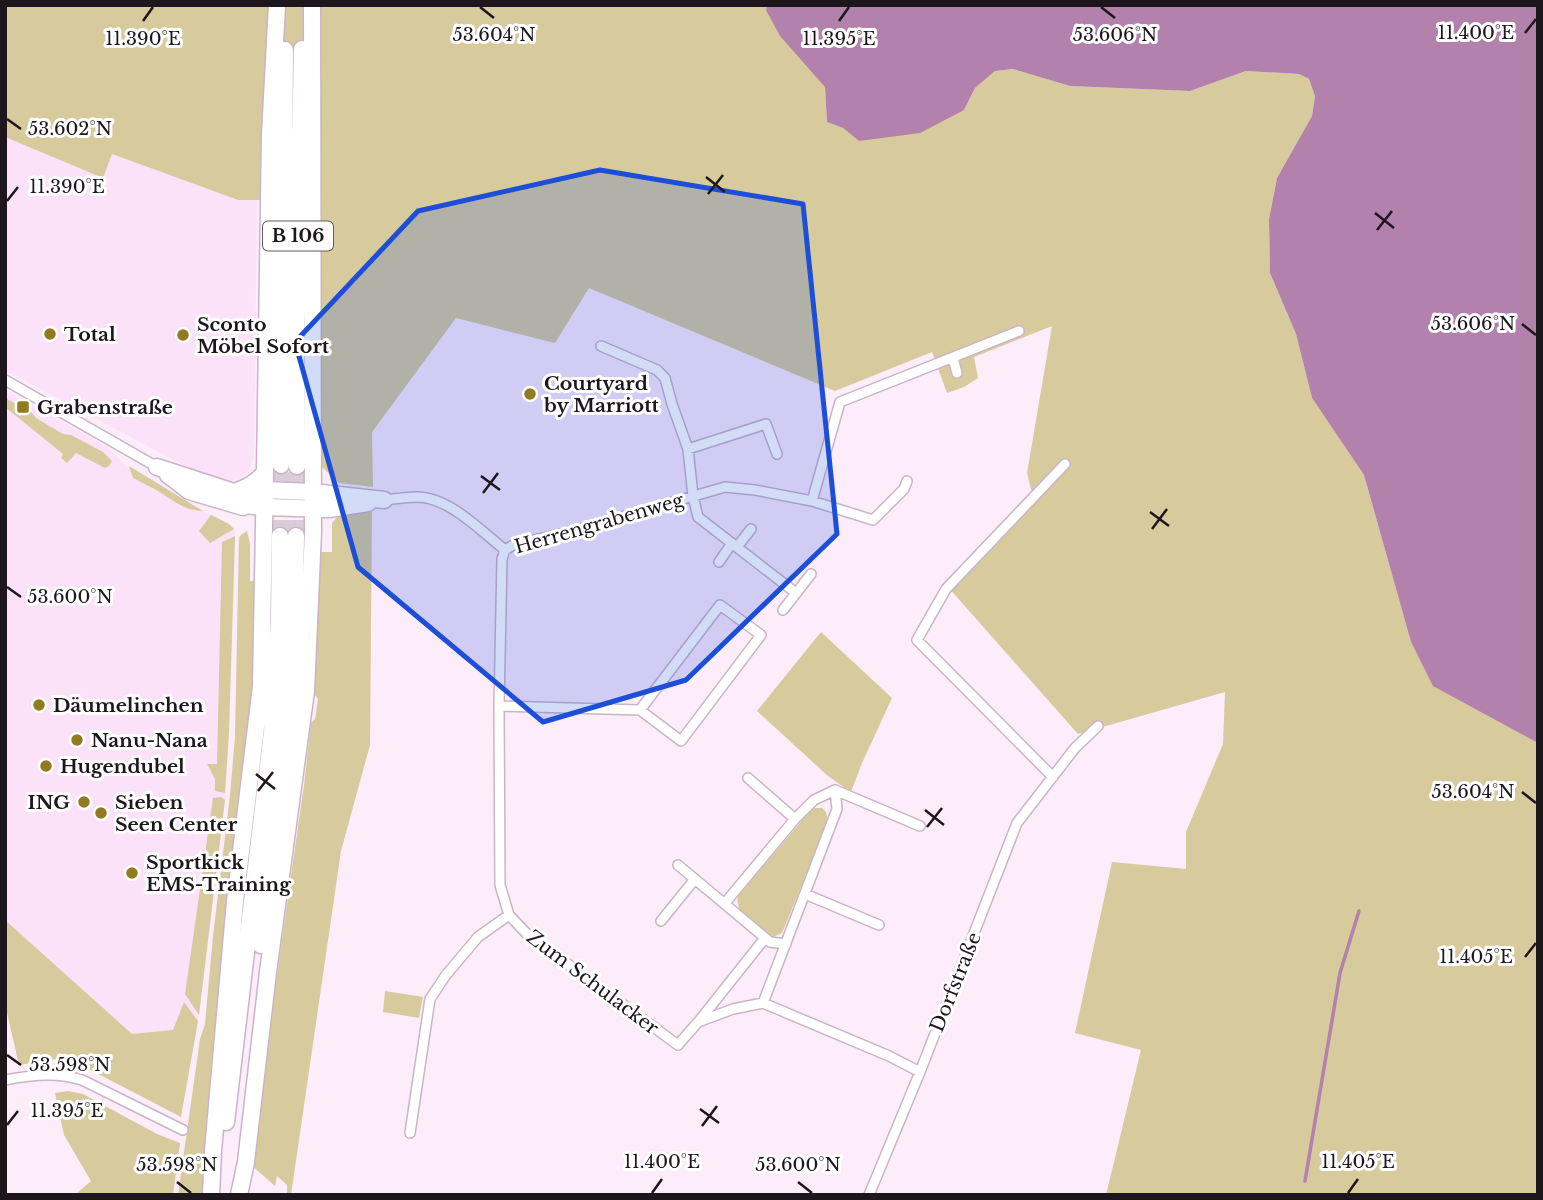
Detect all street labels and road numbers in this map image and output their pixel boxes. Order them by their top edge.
road number: B 106 [263,222,333,250]
street label: Herrengrabenweg [512,488,687,559]
street label: Zum Schulacker [522,925,663,1039]
street label: Dorfstraße [925,929,986,1035]

